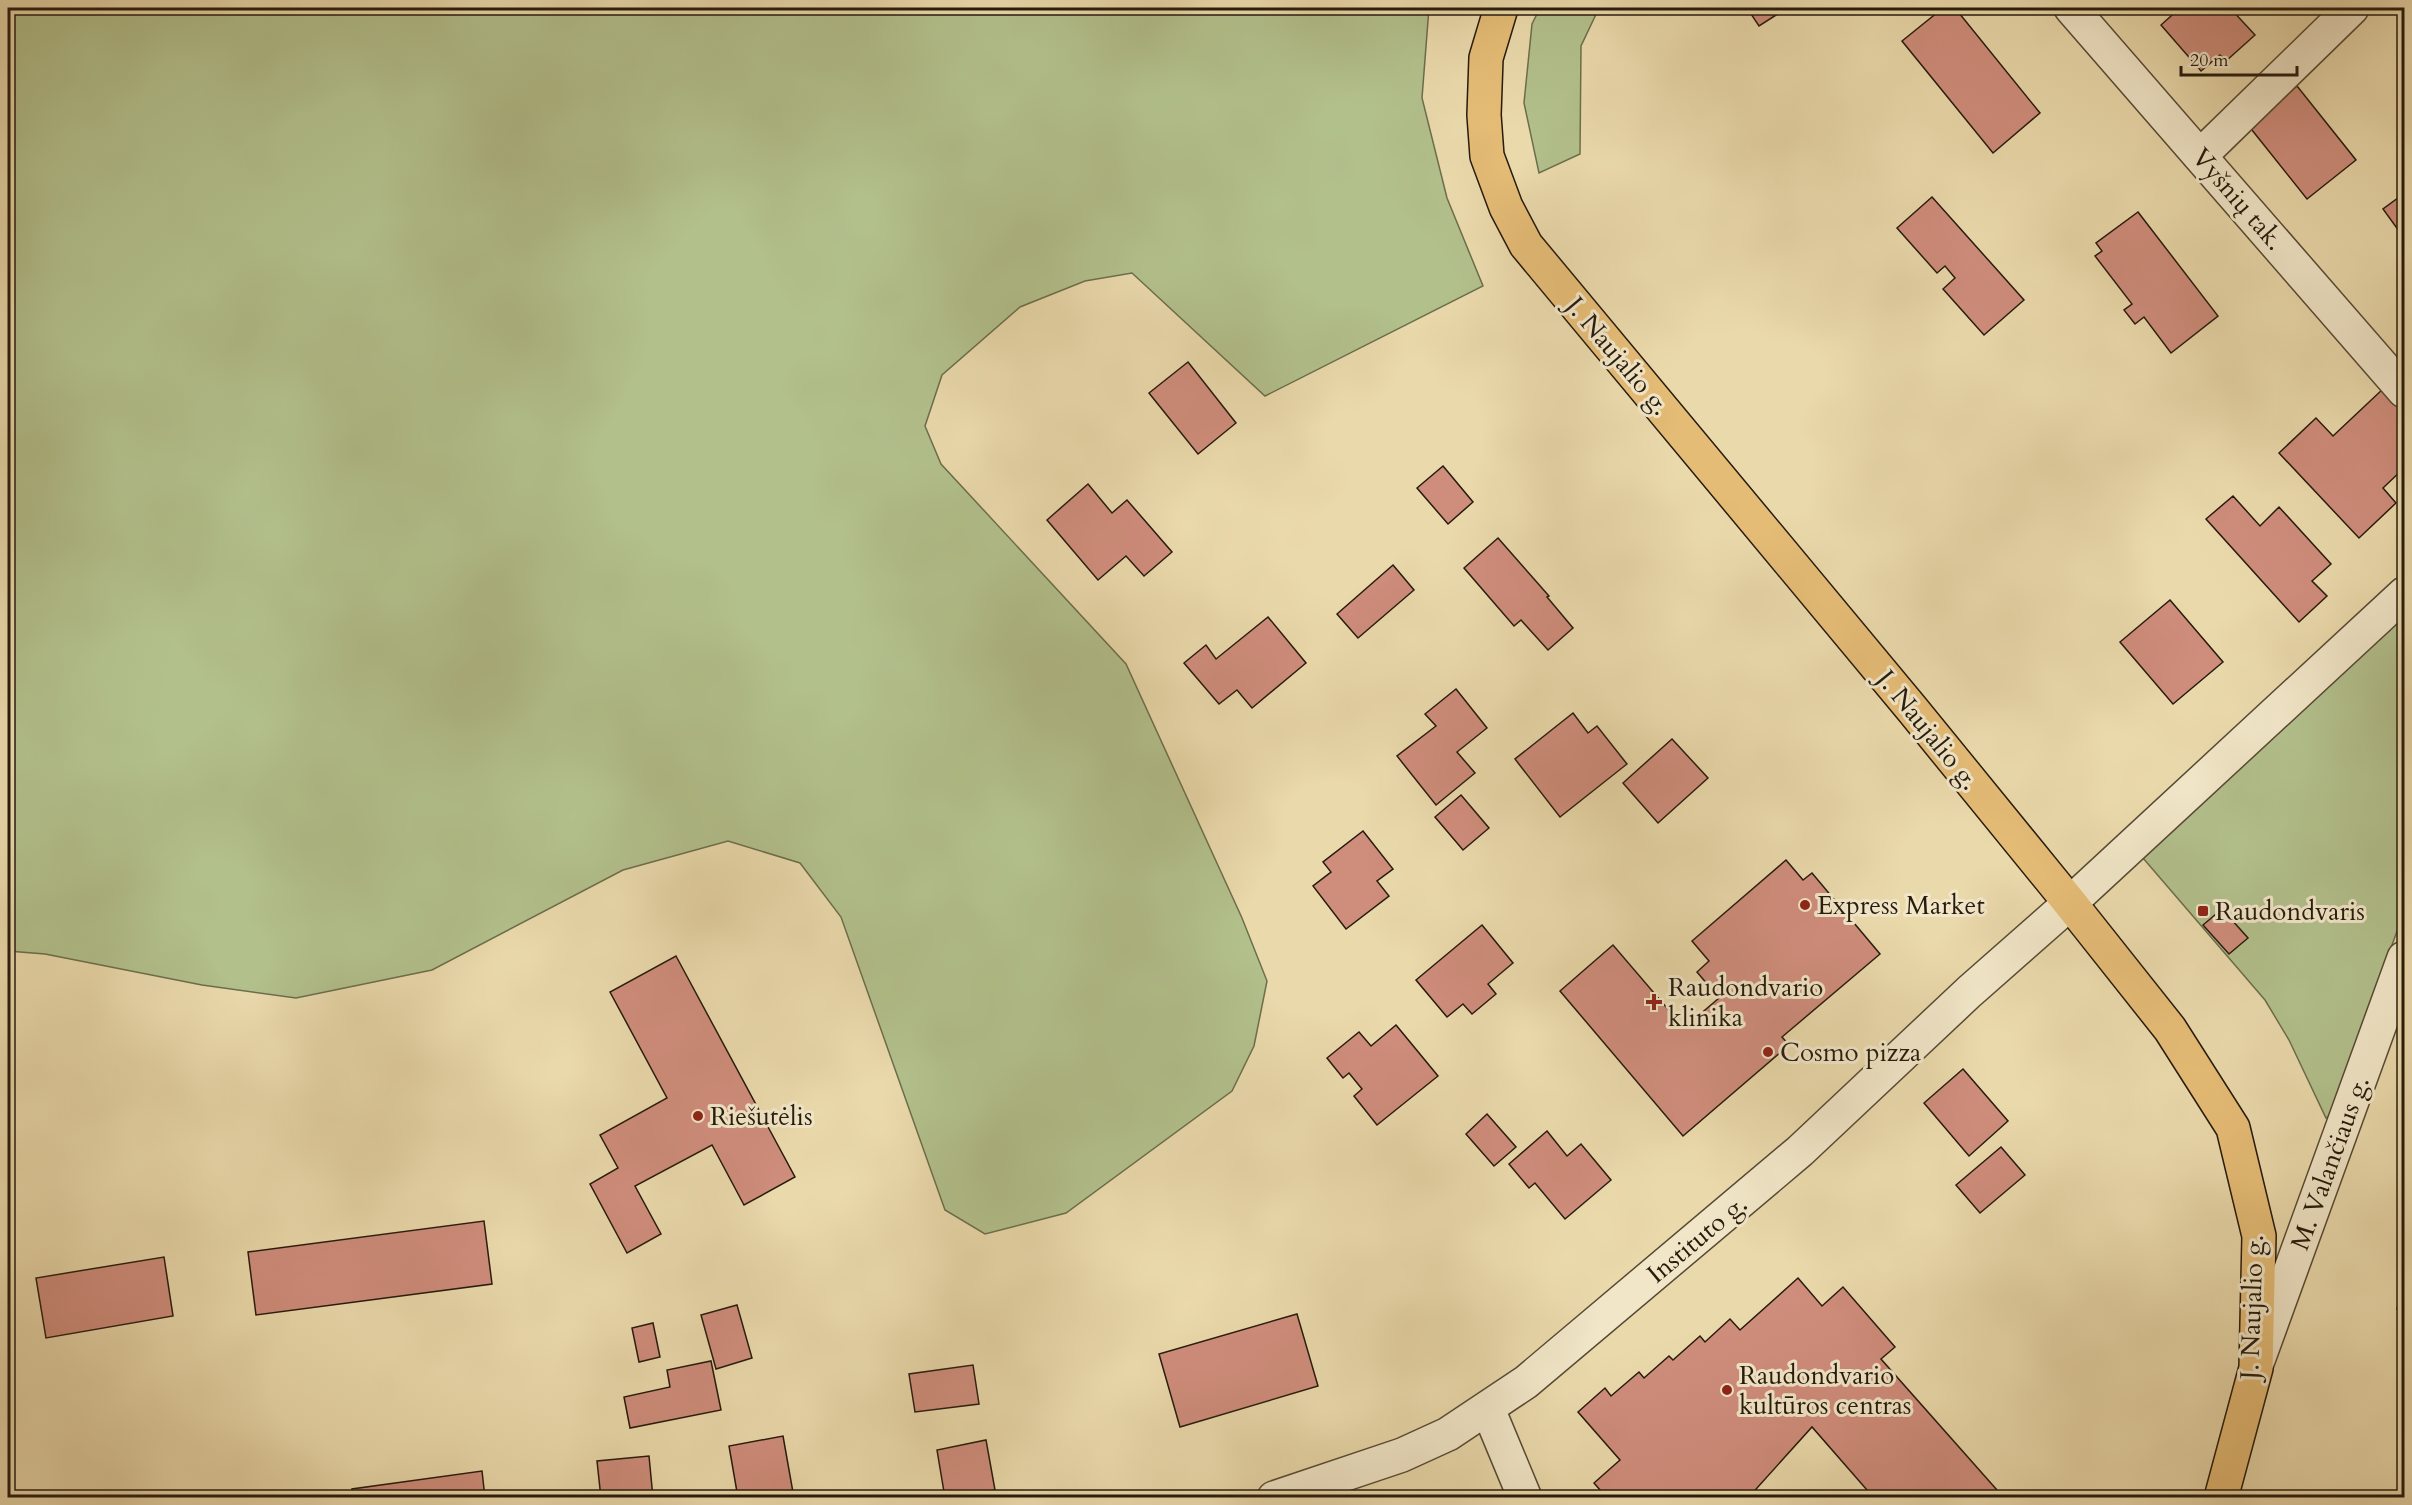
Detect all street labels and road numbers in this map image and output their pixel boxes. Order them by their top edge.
street label: Vyšnių tak. [2184,140,2292,258]
street label: J. Naujalio g. [1555,286,1678,423]
street label: J. Naujalio g. [1866,660,1987,797]
street label: M. Valančiaus g. [2282,1071,2378,1255]
street label: Instituto g. [1639,1187,1755,1291]
street label: J. Naujalio g. [2232,1234,2272,1384]

